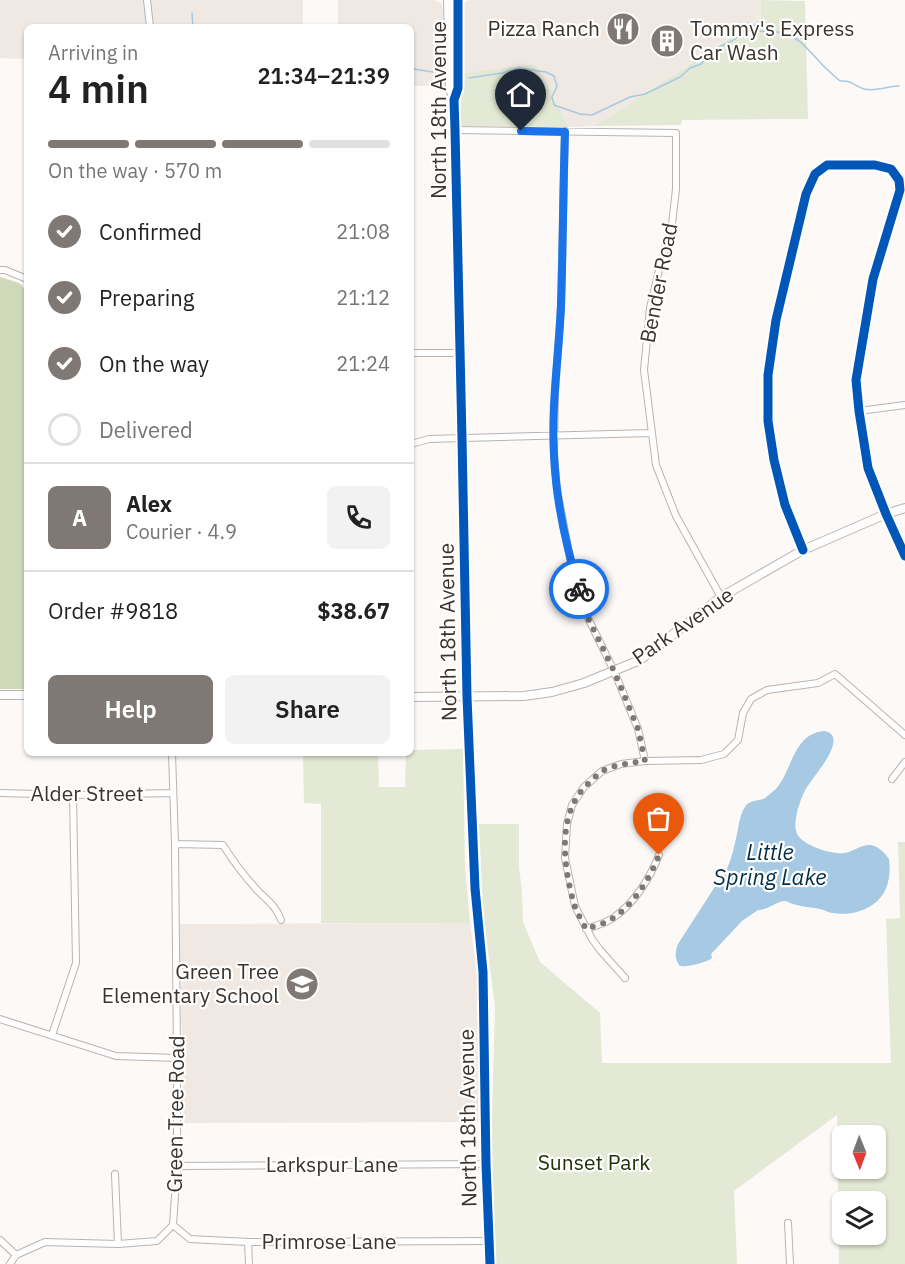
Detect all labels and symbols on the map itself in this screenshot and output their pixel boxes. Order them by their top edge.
restaurant icon: Pizza Ranch [605,11,641,47]
place label: Pizza Ranch [488,14,600,42]
place label: Tommy's Express Car Wash [690,14,855,66]
street label: North 18th Avenue [424,21,452,199]
building icon: Tommy's Express Car Wash [649,23,685,59]
pin [495,69,546,131]
street label: Bender Road [633,220,683,345]
street label: North 18th Avenue [431,543,463,721]
courier [549,559,609,619]
street label: Park Avenue [626,580,739,670]
street label: Alder Street [30,779,144,807]
pin [633,793,684,855]
water label: Little Spring Lake [713,837,827,891]
place label: Green Tree Elementary School [102,957,279,1009]
school or university icon: Green Tree Elementary School [284,966,320,1002]
street label: North 18th Avenue [451,1029,483,1207]
street label: Green Tree Road [160,1035,190,1193]
north arrow [832,1125,886,1179]
park label: Sunset Park [538,1148,650,1176]
street label: Larkspur Lane [266,1150,398,1178]
street label: Primrose Lane [261,1227,397,1255]

